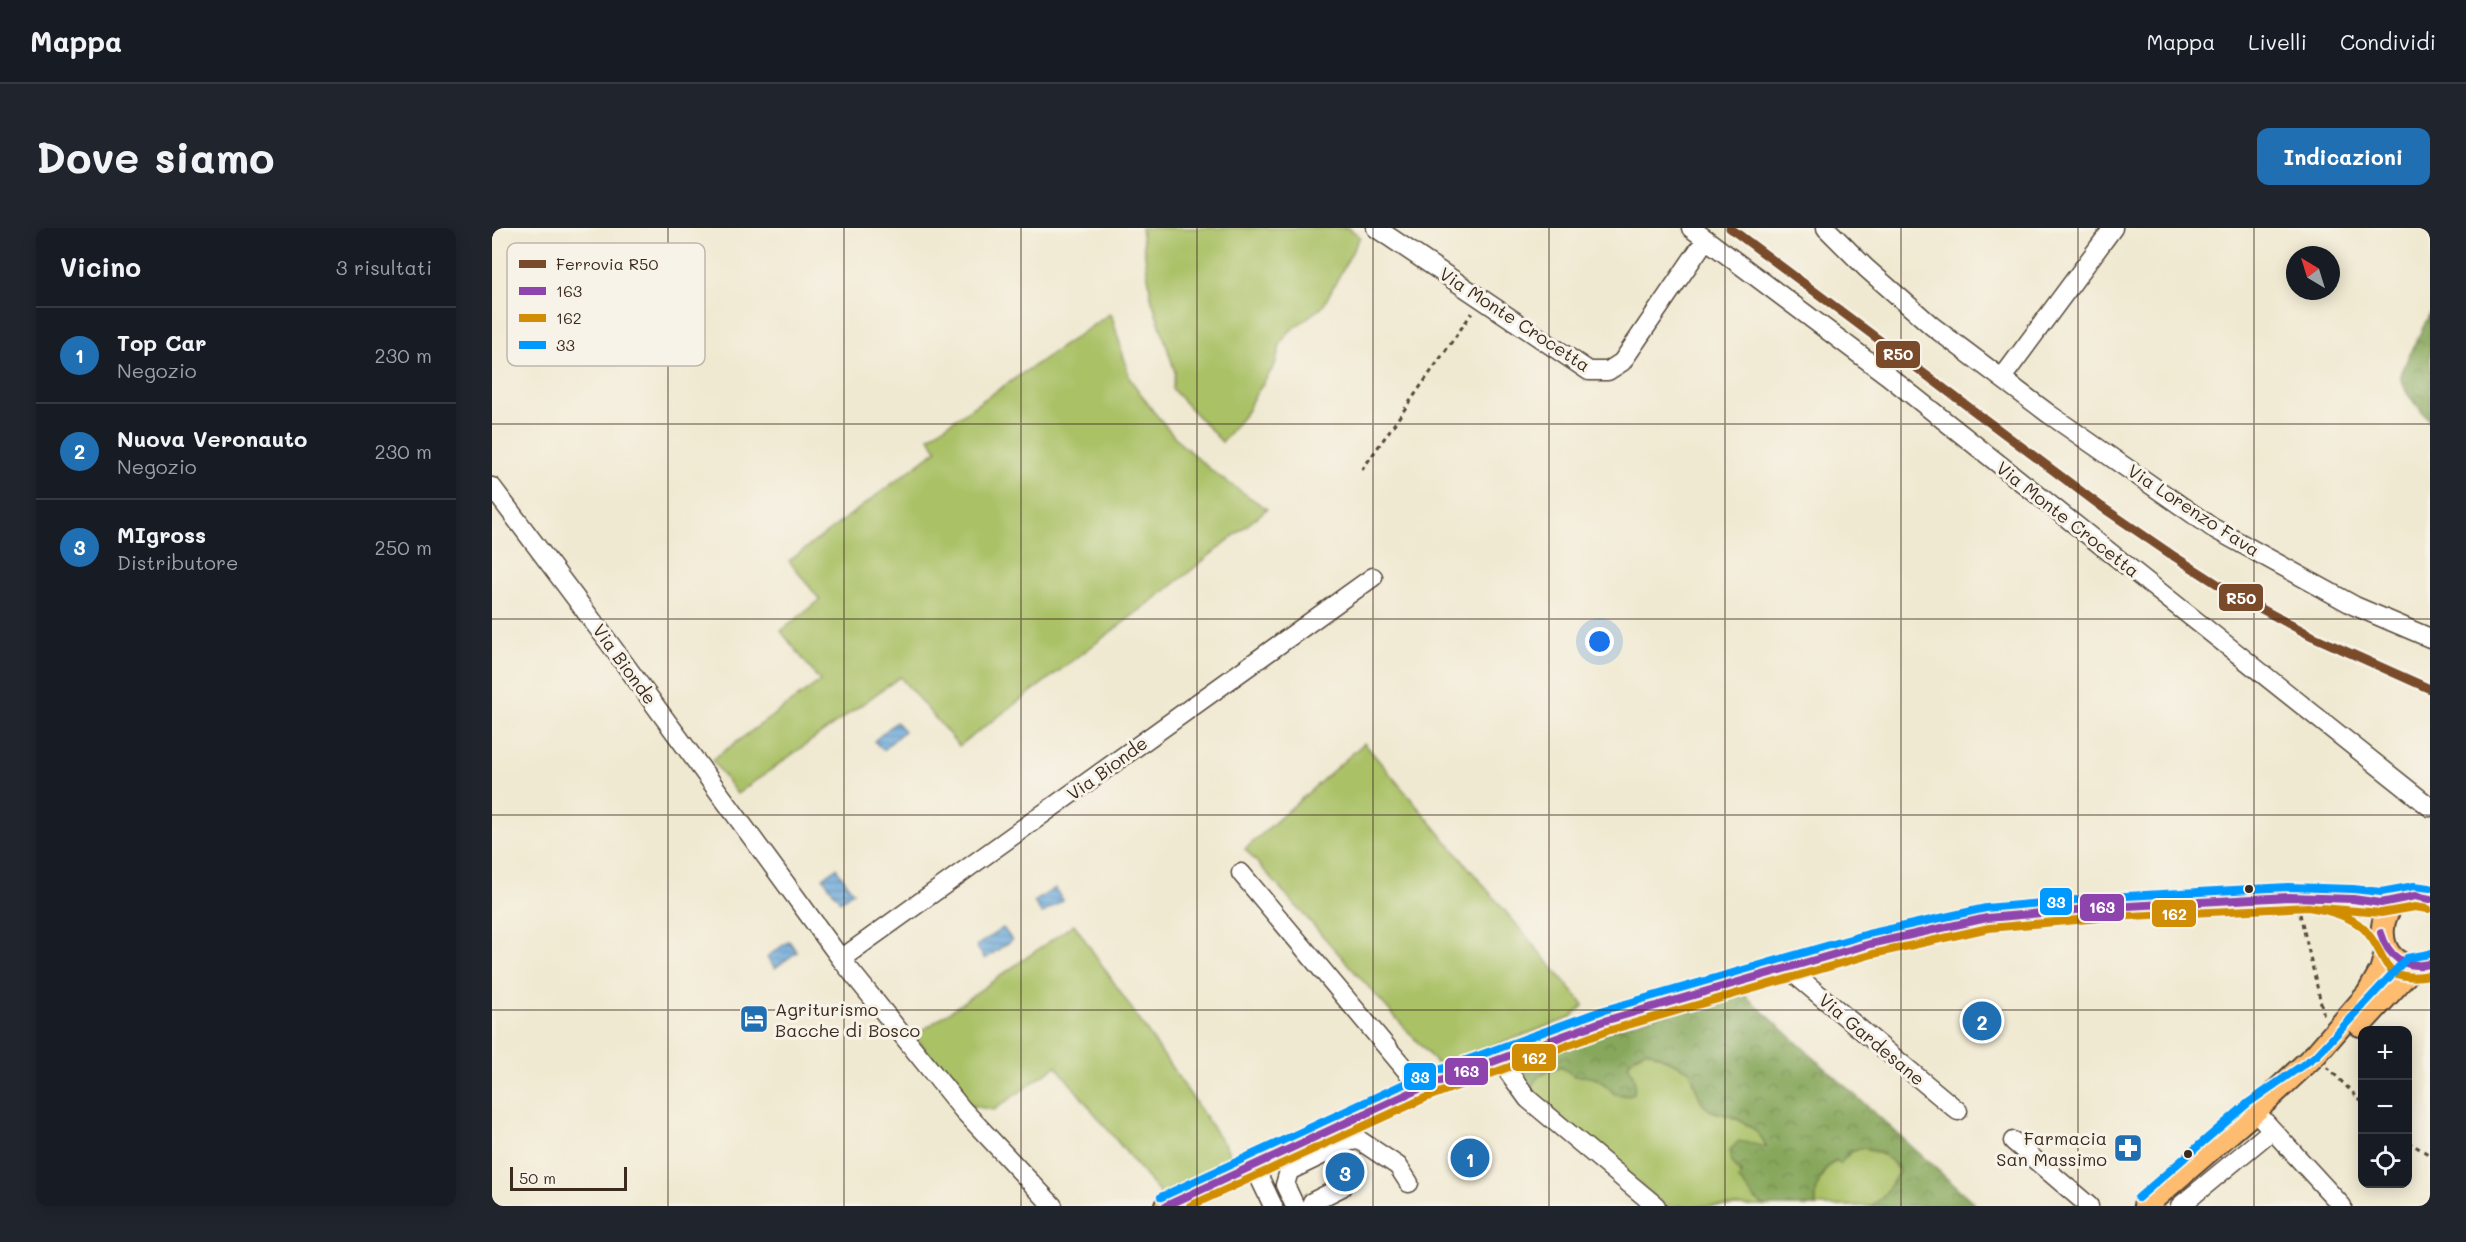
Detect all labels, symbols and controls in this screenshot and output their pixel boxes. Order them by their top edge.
text: Mappa [30,23,122,59]
text: Mappa [2147,28,2215,55]
text: Livelli [2248,28,2307,55]
text: Condividi [2340,28,2436,55]
button: Indicazioni [2257,128,2430,185]
text: Dove siamo [36,129,275,184]
legend [507,243,705,366]
north arrow [2286,246,2340,300]
text: Vicino [60,250,141,284]
text: Ferrovia R50 [556,253,658,274]
text: 3 risultati [336,254,432,280]
street label: Via Monte Crocetta [1435,261,1595,377]
text: 163 [556,280,582,301]
text: 162 [556,307,582,328]
text: Top Car [117,328,206,357]
text: 33 [556,334,575,355]
line badge: R50 [1875,340,1921,369]
text: 1 [75,342,84,368]
text: 230 m [374,342,432,368]
text: R50 [1883,343,1913,364]
text: Negozio [117,357,197,383]
text: Nuova Veronauto [117,424,307,453]
text: 2 [74,438,85,464]
text: 230 m [374,438,432,464]
text: Negozio [117,453,197,479]
street label: Via Monte Crocetta [1992,456,2144,582]
street label: Via Lorenzo Fava [2123,458,2265,562]
text: MIgross [117,520,206,549]
text: 3 [74,534,86,560]
text: 250 m [375,534,432,560]
text: Distributore [117,549,238,575]
line badge: R50 [2218,583,2264,612]
text: R50 [2226,587,2256,608]
street label: Via Bionde [588,619,662,709]
your location [1585,627,1614,656]
street label: Via Bionde [1062,731,1152,805]
unlabelled marker [2243,883,2255,895]
line badge: 33 [2039,887,2073,916]
text: 33 [2046,891,2066,912]
line badge: 163 [2079,893,2125,922]
text: 163 [2089,896,2116,917]
line badge: 162 [2151,899,2197,928]
text: 162 [2161,903,2187,924]
street label: Via Gardesane [1814,988,1930,1090]
place label: Agriturismo Bacche di Bosco [775,997,920,1042]
pin: 2 [1962,998,2002,1044]
hotel icon: Agriturismo Bacche di Bosco [738,1003,770,1035]
map controls [2358,1026,2412,1188]
button: + [2358,1026,2412,1080]
line badge: 162 [1511,1043,1557,1072]
text: 162 [1521,1047,1547,1068]
line badge: 163 [1444,1057,1489,1086]
text: 163 [1453,1060,1480,1081]
line badge: 33 [1403,1062,1437,1091]
text: 33 [1410,1066,1430,1087]
button: − [2358,1080,2412,1134]
place label: Farmacia San Massimo [1996,1126,2107,1171]
pharmacy icon: Farmacia San Massimo [2112,1132,2144,1164]
button: locate [2358,1134,2412,1188]
pin: 1 [1450,1136,1490,1180]
unlabelled marker [2182,1148,2194,1160]
pin: 3 [1326,1150,1364,1194]
scale bar [510,1164,627,1192]
text: 50 m [519,1167,556,1188]

